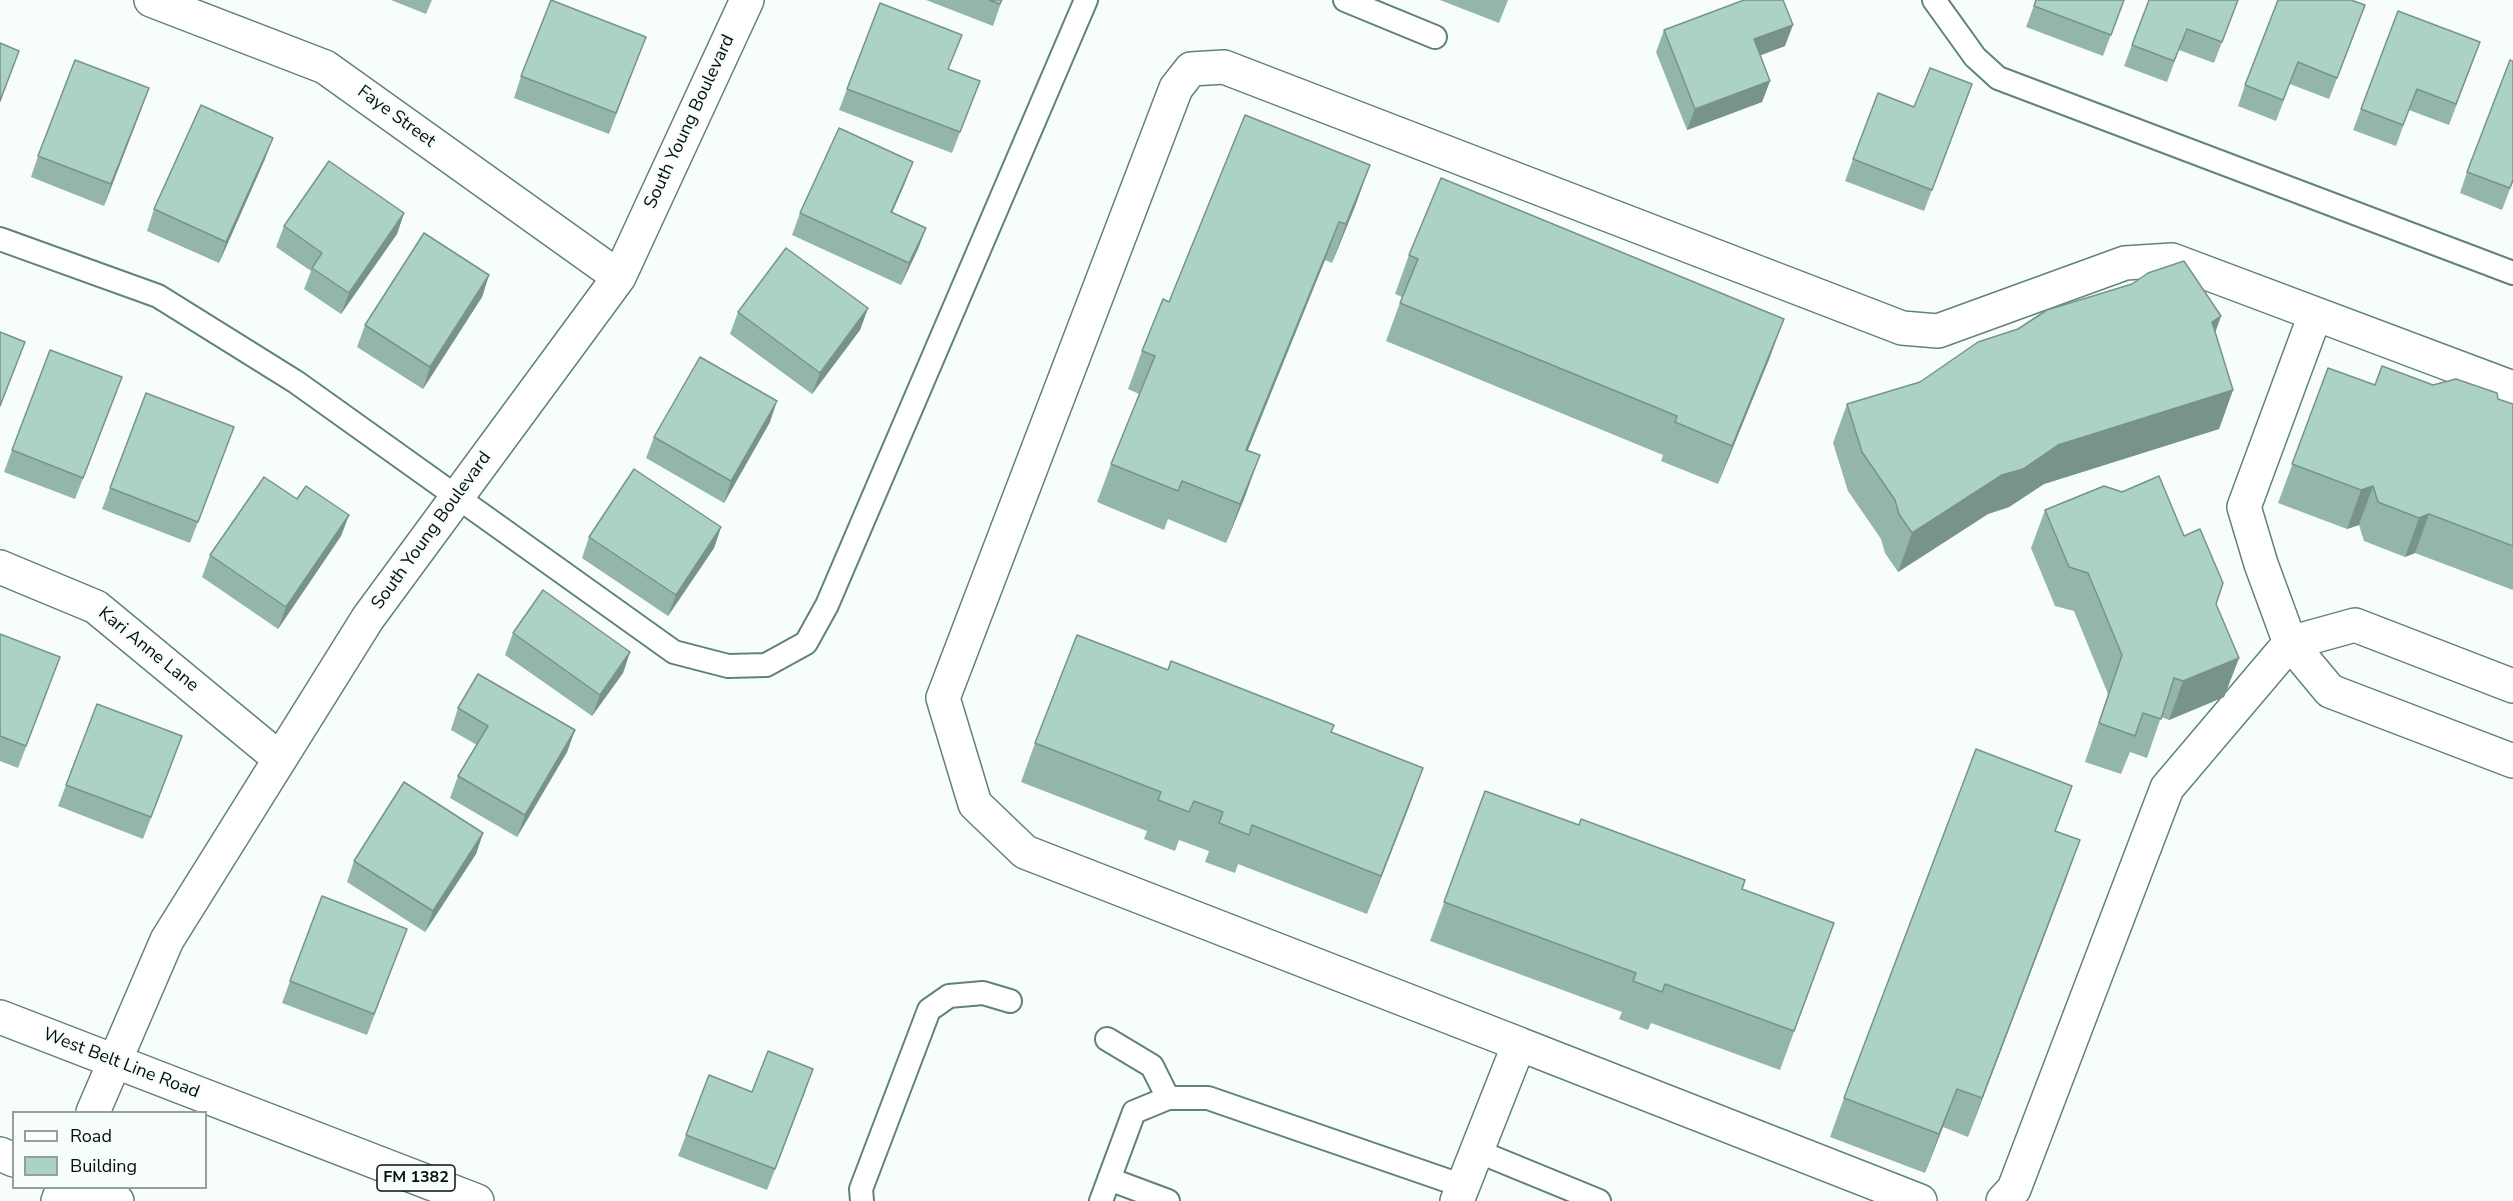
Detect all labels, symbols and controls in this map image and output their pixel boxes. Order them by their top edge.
street label: South Young Boulevard [640,32,740,212]
street label: Faye Street [353,81,439,153]
street label: South Young Boulevard [368,448,496,614]
street label: Kari Anne Lane [93,603,203,697]
street label: West Belt Line Road [40,1024,202,1104]
legend [12,1111,207,1189]
text: Road [70,1124,112,1148]
text: Building [70,1154,137,1178]
road number: FM 1382 [377,1165,455,1191]

